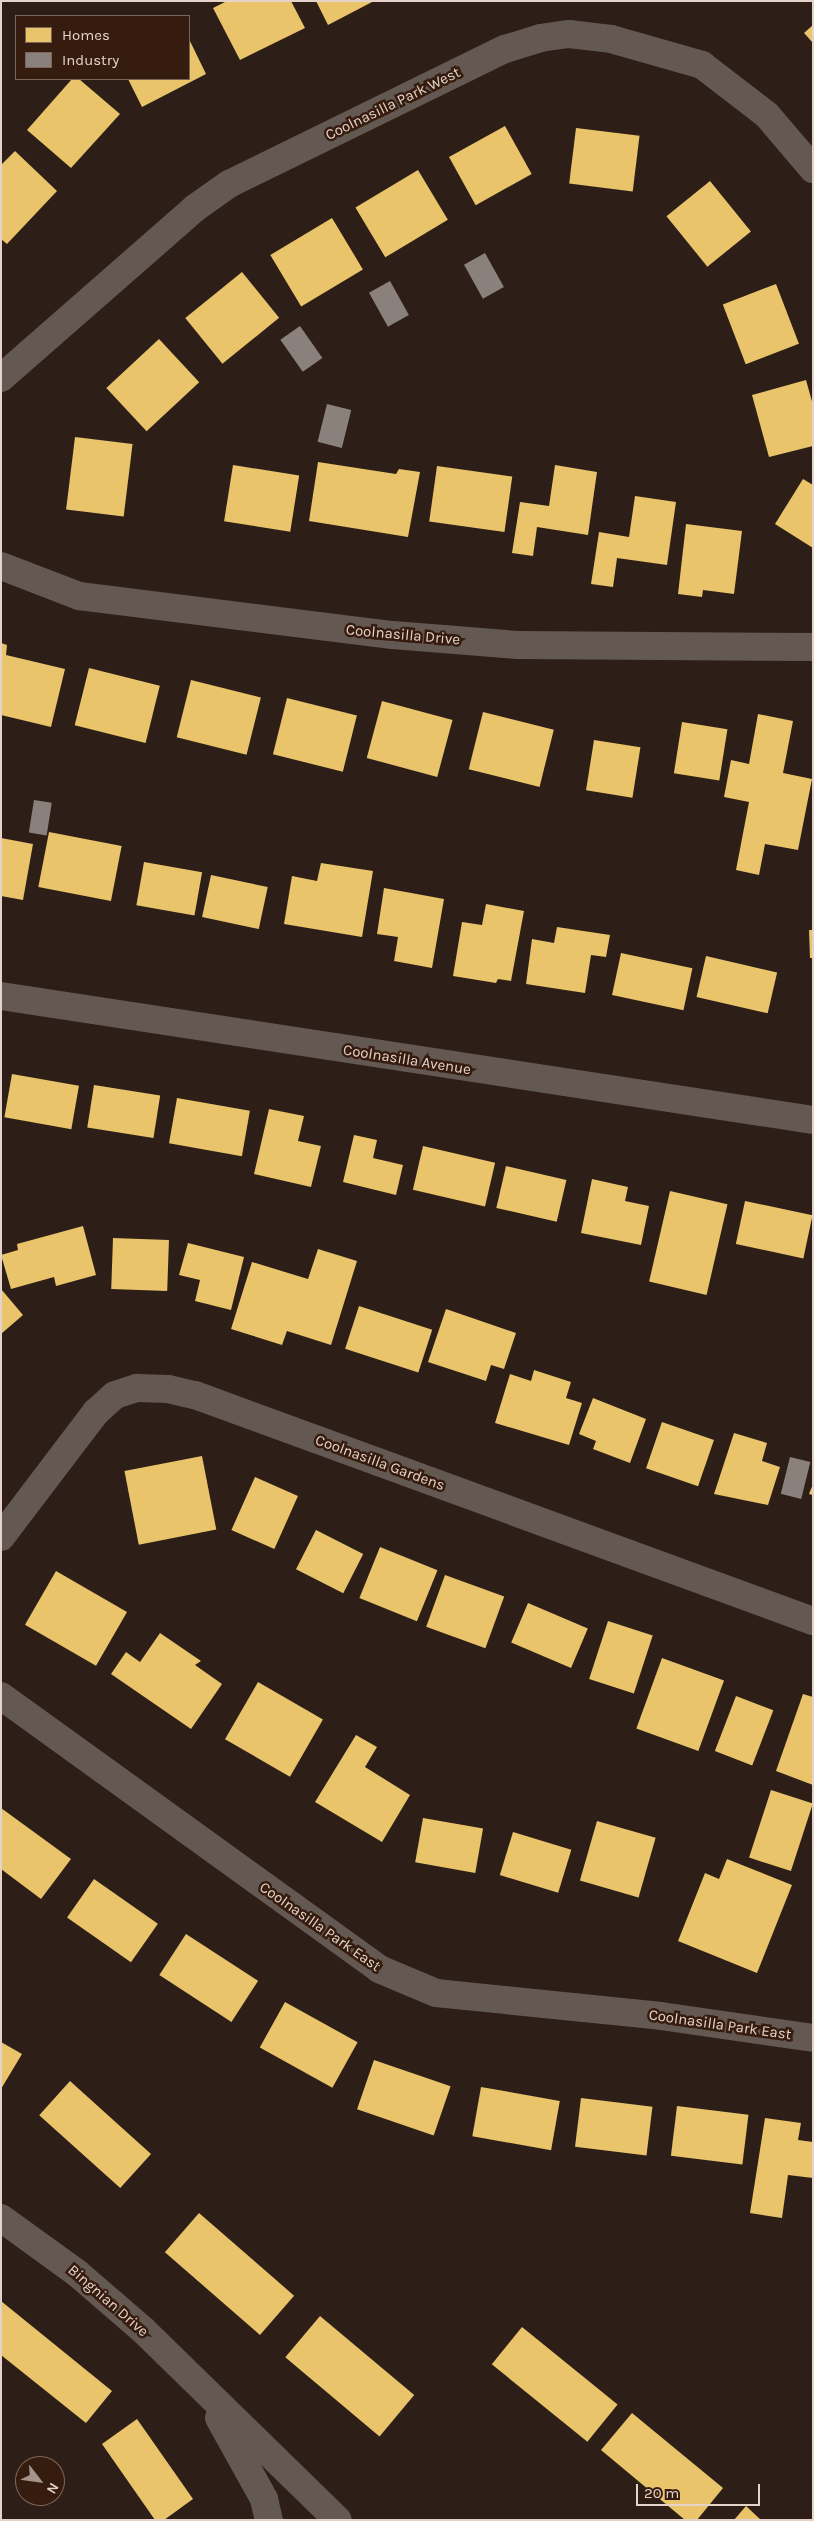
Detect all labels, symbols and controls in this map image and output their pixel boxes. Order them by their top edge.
legend [15,15,190,80]
text: Homes [62,26,110,44]
text: Industry [62,51,119,69]
street label: Coolnasilla Park West [323,64,463,144]
street label: Coolnasilla Drive [345,621,461,649]
street label: Coolnasilla Avenue [342,1041,472,1079]
street label: Coolnasilla Gardens [313,1431,447,1495]
street label: Coolnasilla Park East [256,1878,384,1976]
street label: Coolnasilla Park East [648,2006,792,2044]
street label: Bingnian Drive [64,2261,152,2341]
north arrow [15,2456,65,2506]
scale bar [639,2474,763,2506]
text: N [43,2480,62,2497]
text: 20 m [644,2484,679,2502]

